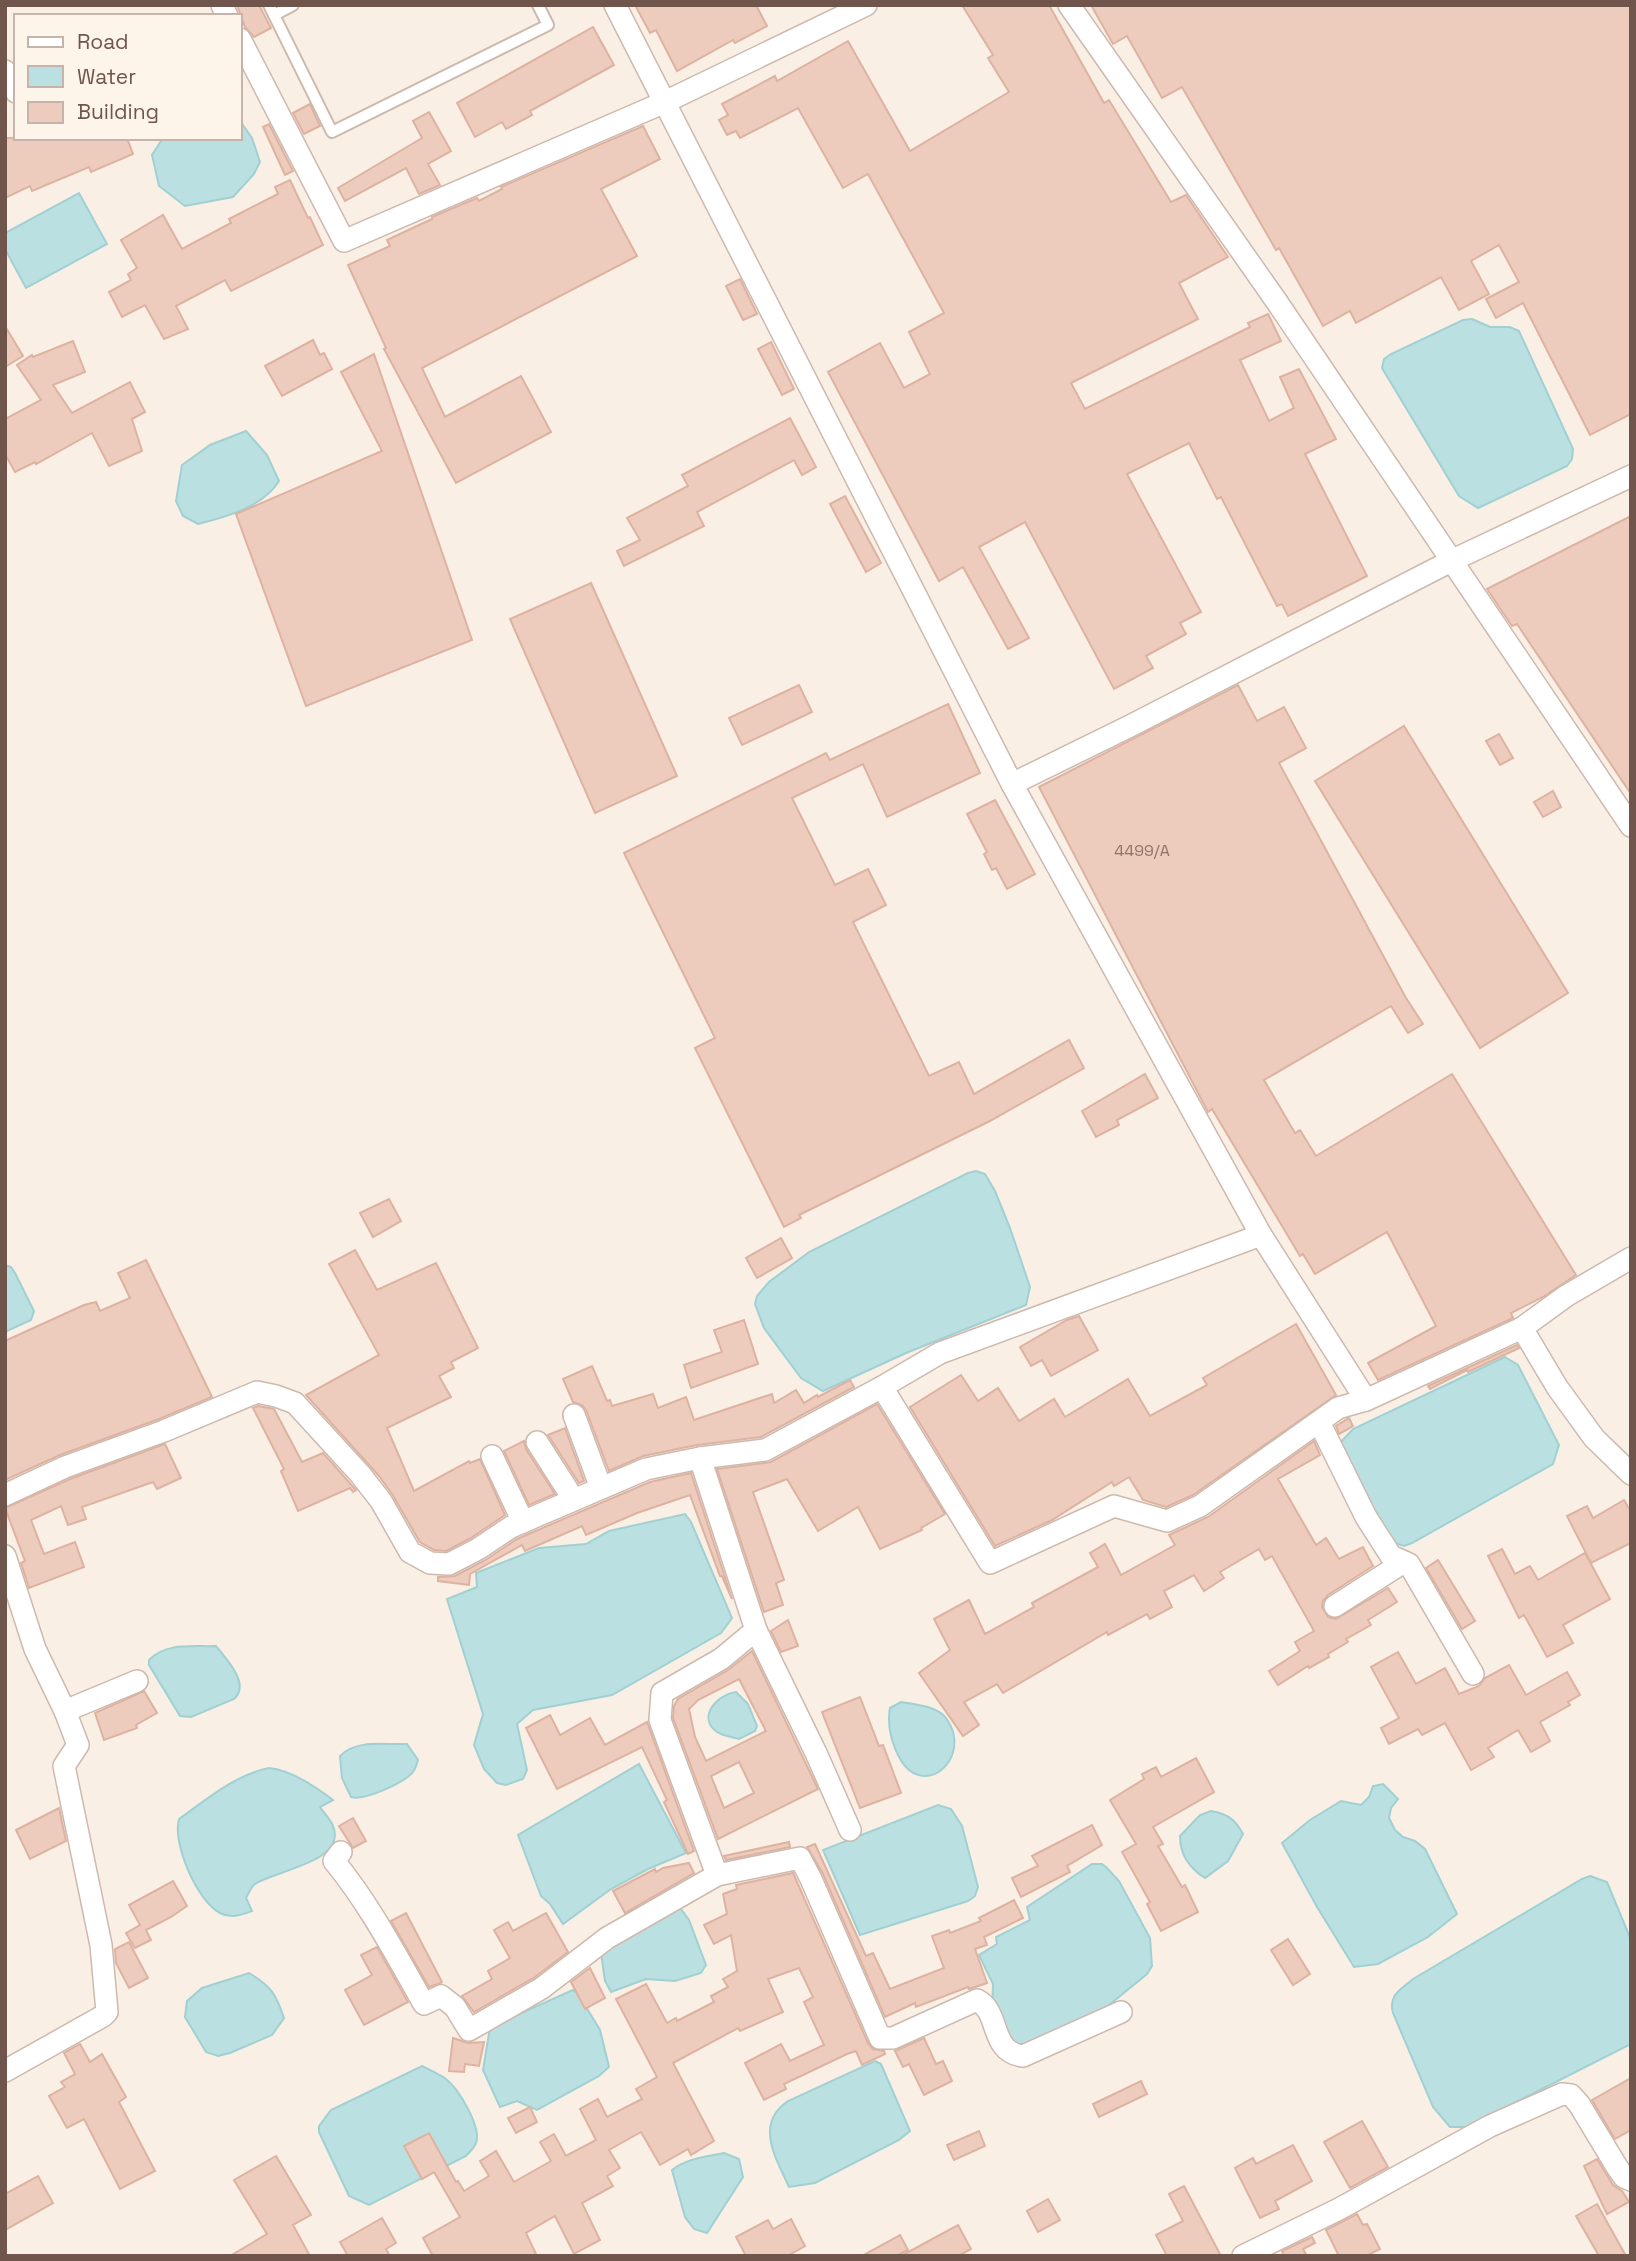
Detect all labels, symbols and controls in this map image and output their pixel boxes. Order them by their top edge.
legend [14,14,242,140]
text: Road [77,28,129,55]
text: Water [77,63,136,90]
text: Building [77,98,159,125]
house number: 4499/A [1114,840,1170,861]

